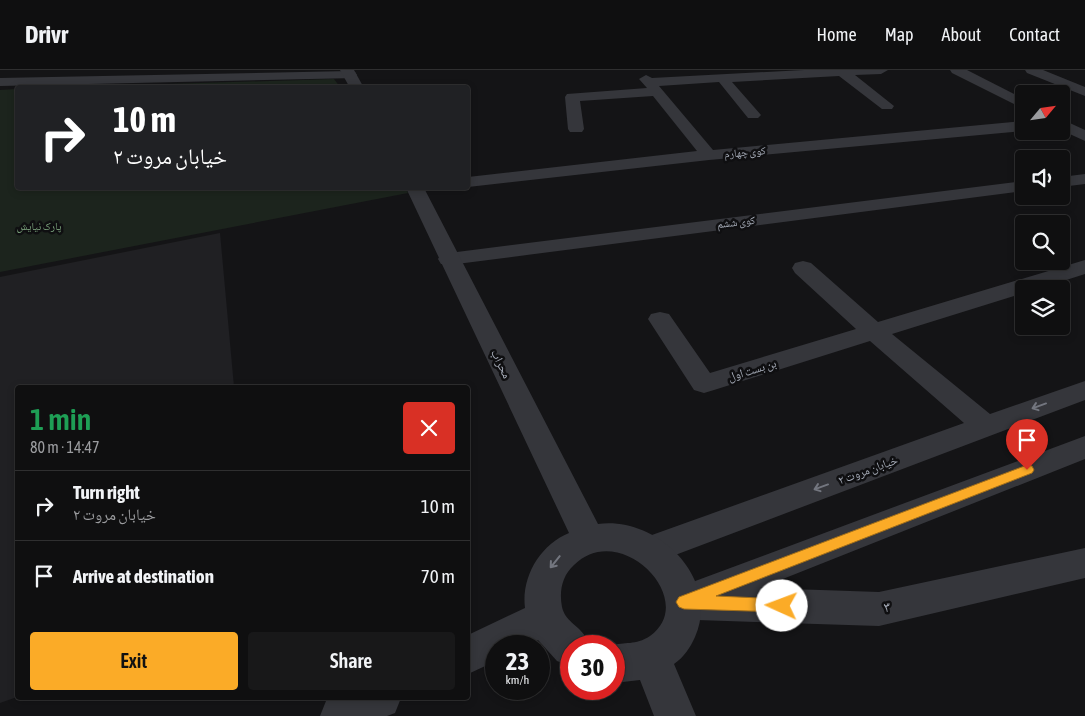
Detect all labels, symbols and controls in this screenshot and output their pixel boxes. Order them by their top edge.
text: Drivr [25,21,68,48]
text: Home [817,24,857,45]
text: Map [885,24,914,45]
text: About [942,24,981,45]
text: Contact [1009,24,1060,45]
north arrow [1015,85,1070,140]
map controls [1015,85,1070,335]
text: 10 m [113,99,176,139]
icon: right [30,105,95,170]
text: خیابان مروت ۲ [113,143,227,169]
street label: کوی چهارم [724,144,767,161]
button: sound [1015,150,1070,205]
street label: کوی ششم [716,214,756,232]
button: search [1015,215,1070,270]
park label: پارک نیایش [17,220,62,233]
button: layers [1015,280,1070,335]
street label: محراب [488,347,514,381]
street label: بن بست اول [726,356,778,384]
text: 1 min [30,402,91,436]
button: close [403,402,455,454]
one-way arrow [1032,402,1047,411]
pin [1006,419,1048,470]
icon: arrive [1013,426,1041,454]
text: 80 m · 14:47 [30,438,100,456]
street label: خیابان مروت ۲ [836,453,900,488]
text: Turn right [73,481,140,503]
one-way arrow [814,483,829,492]
icon: right [30,492,58,520]
text: 10 m [421,495,455,517]
text: خیابان مروت ۲ [73,505,156,523]
one-way arrow [550,555,561,568]
icon: arrive [30,562,58,590]
text: Arrive at destination [73,565,214,587]
text: 70 m [421,565,455,587]
position arrow [755,579,807,631]
street label: ۳ [882,597,892,615]
button: Exit [30,632,238,690]
button: Share [248,632,455,690]
speed limit sign: 30 [560,635,625,700]
text: 23 [506,647,529,675]
text: km/h [506,673,529,687]

